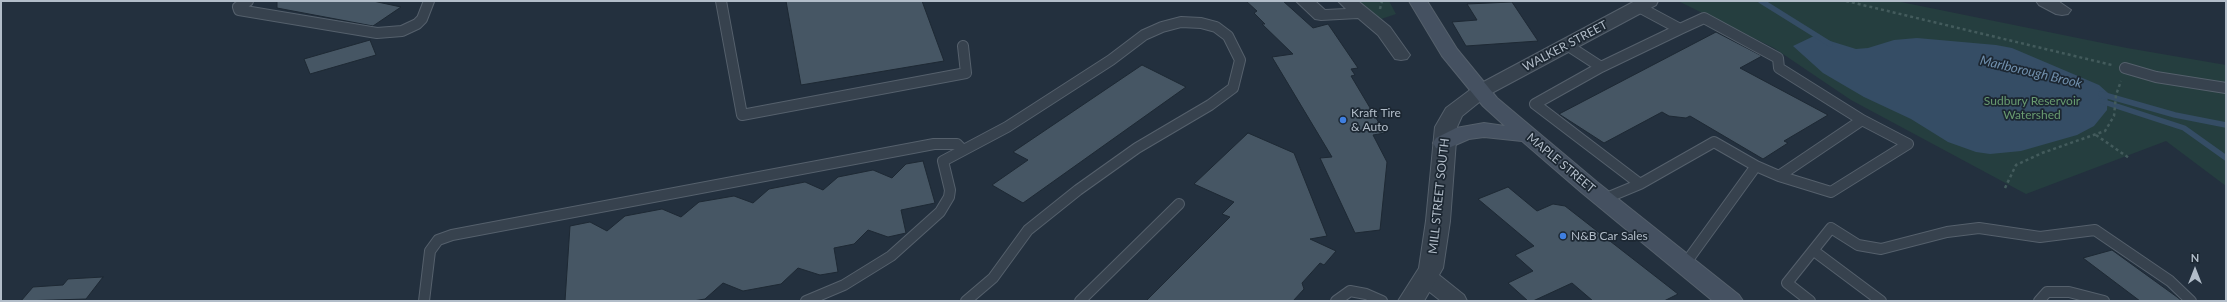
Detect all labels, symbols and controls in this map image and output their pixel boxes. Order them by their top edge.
street label: WALKER STREET [1520,18,1610,74]
water label: Marlborough Brook [1978,53,2084,91]
park label: Sudbury Reservoir Watershed [1984,94,2080,122]
place label: Kraft Tire & Auto [1351,106,1401,134]
marker: Kraft Tire & Auto [1338,115,1348,125]
street label: MAPLE STREET [1524,130,1598,196]
street label: MILL STREET SOUTH [1426,137,1452,255]
place label: N&B Car Sales [1571,229,1648,243]
marker: N&B Car Sales [1558,231,1568,241]
north arrow [2175,250,2215,290]
text: N [2191,251,2199,264]

